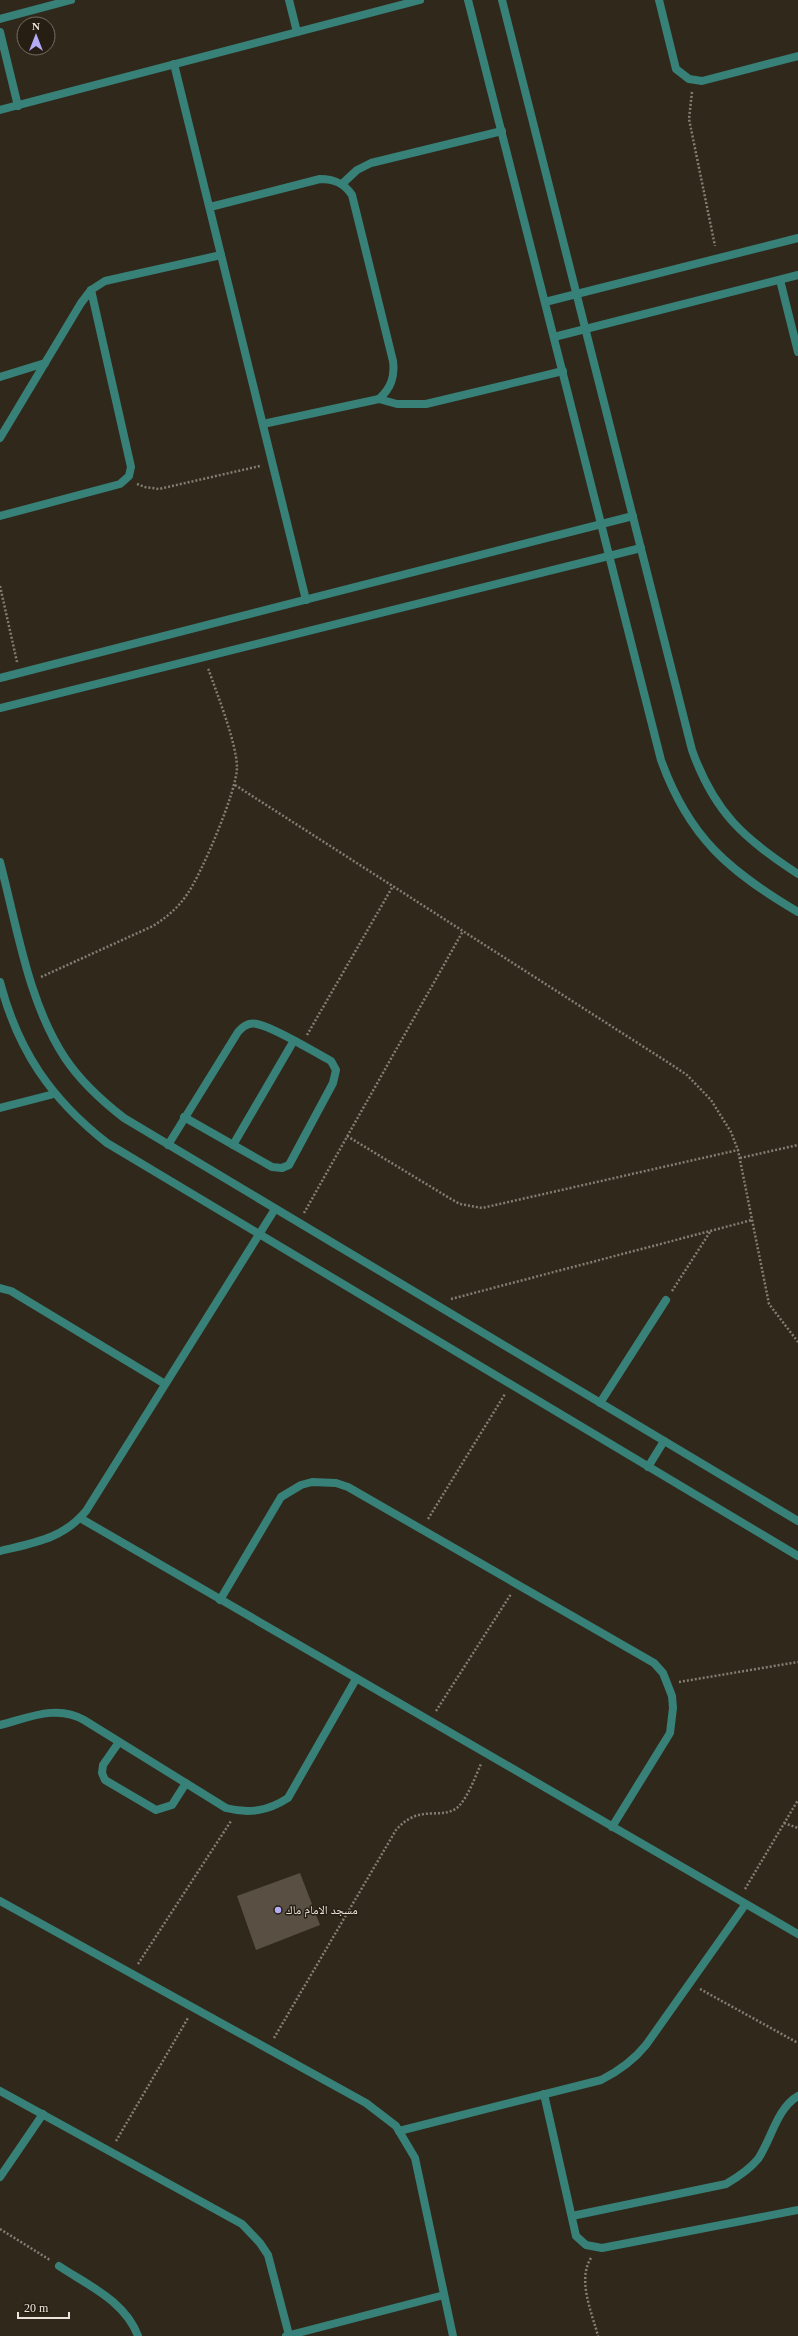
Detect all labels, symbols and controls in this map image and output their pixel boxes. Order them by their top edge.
north arrow [16,16,56,56]
text: N [32,20,40,32]
place label: مسجد الامام ماك [286,1903,358,1918]
marker: مسجد الامام ماك [273,1905,283,1915]
scale bar [18,2294,69,2320]
text: 20 m [24,2301,49,2315]

